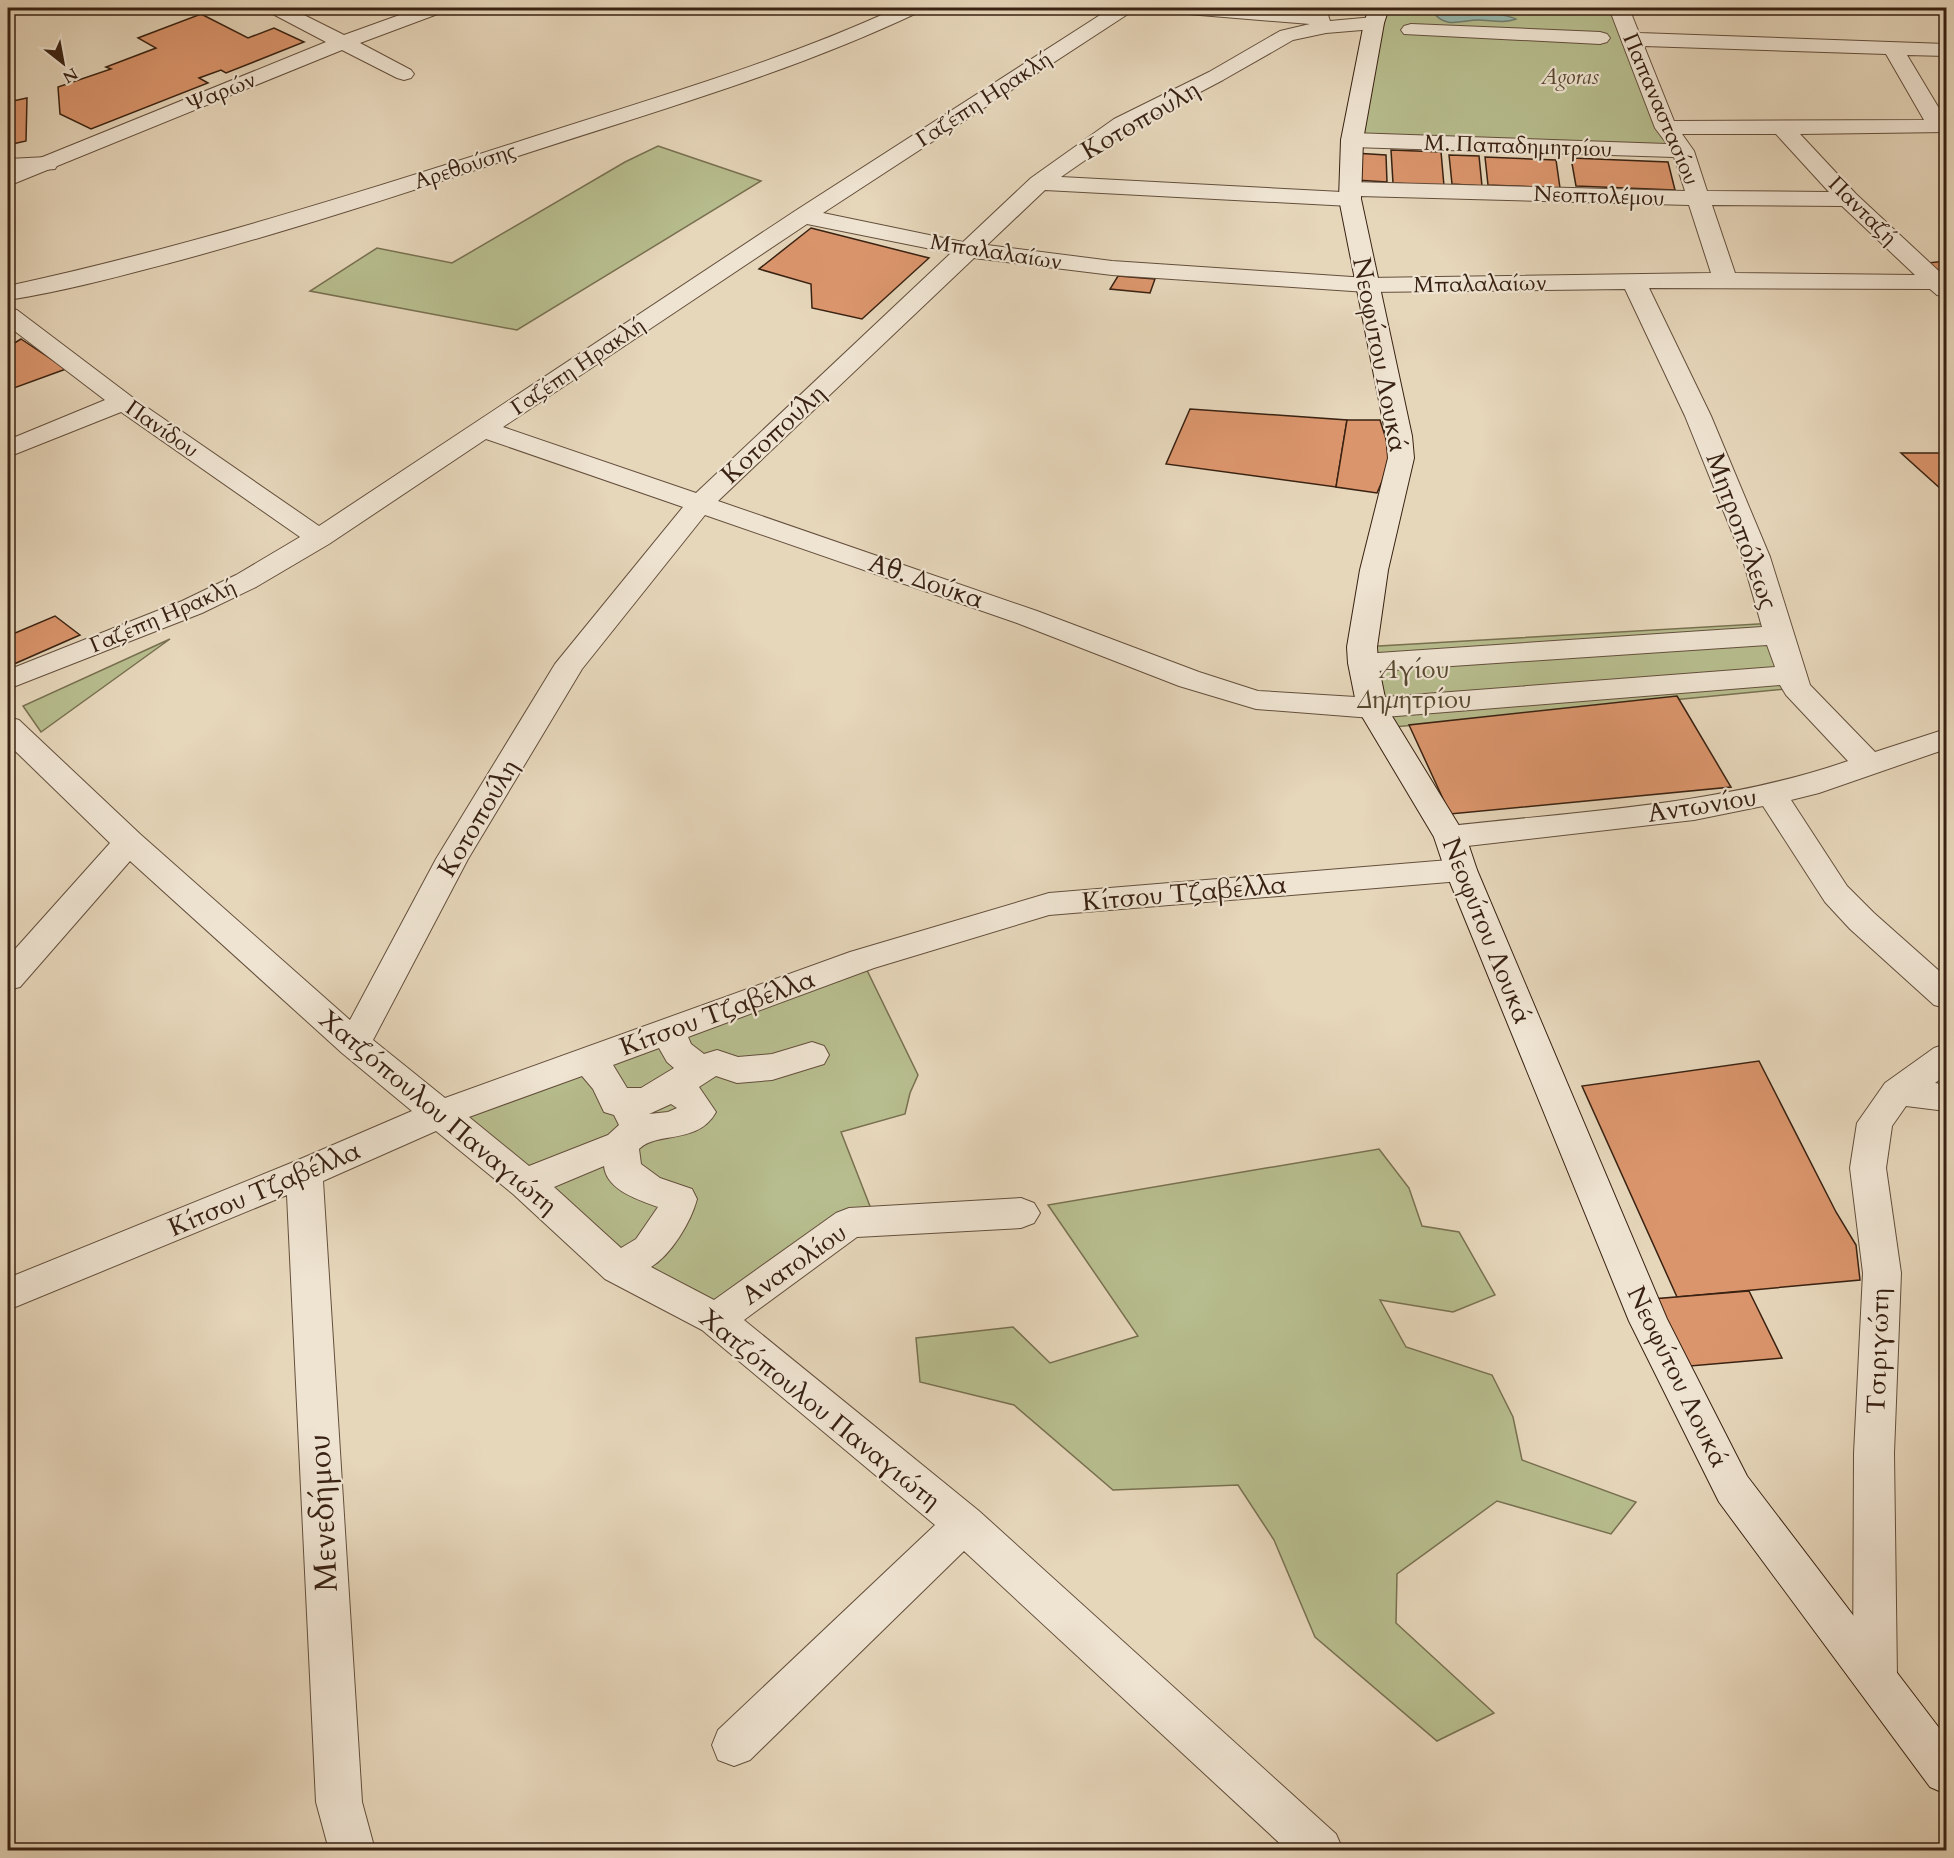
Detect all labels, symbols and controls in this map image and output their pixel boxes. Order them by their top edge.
street label: Παπαναστασίου [1615,28,1707,190]
north arrow [33,33,93,93]
street label: Γαζέπη Ηρακλή [910,44,1058,154]
text: N [58,62,82,88]
park label: Agoras [1540,62,1600,92]
street label: Ψαρών [182,65,260,119]
street label: Κοτοπούλη [1074,72,1206,168]
street label: Μ. Παπαδημητρίου [1423,128,1613,164]
street label: Αρεθούσης [410,135,520,197]
street label: Πανταζή [1822,170,1904,252]
street label: Νεοπτολέμου [1533,179,1665,213]
street label: Μπαλαλαίων [928,227,1064,277]
street label: Νεοφύτου Λουκά [1344,254,1416,456]
street label: Μπαλαλαίων [1413,268,1547,300]
street label: Γαζέπη Ηρακλή [505,310,651,422]
street label: Κοτοπούλη [713,376,833,492]
street label: Πανίδου [120,393,204,465]
street label: Μητροπόλεως [1697,448,1787,614]
street label: Αθ. Δούκα [864,545,988,617]
street label: Γαζέπη Ηρακλή [85,572,241,660]
park label: Αγίου Δημητρίου [1356,652,1472,717]
street label: Κοτοπούλη [429,753,527,883]
street label: Αντωνίου [1645,779,1759,831]
street label: Νεοφύτου Λουκά [1434,832,1540,1030]
street label: Κίτσου Τζαβέλλα [1080,867,1288,919]
street label: Κίτσου Τζαβέλλα [615,961,820,1064]
street label: Χατζόπουλου Παναγιώτη [311,1002,565,1222]
street label: Κίτσου Τζαβέλλα [163,1133,365,1245]
street label: Ανατολίου [735,1215,853,1313]
street label: Νεοφύτου Λουκά [1619,1280,1737,1474]
street label: Τσιριγώτη [1858,1287,1898,1415]
street label: Χατζόπουλου Παναγιώτη [692,1301,948,1517]
street label: Μενεδήμου [297,1433,349,1593]

